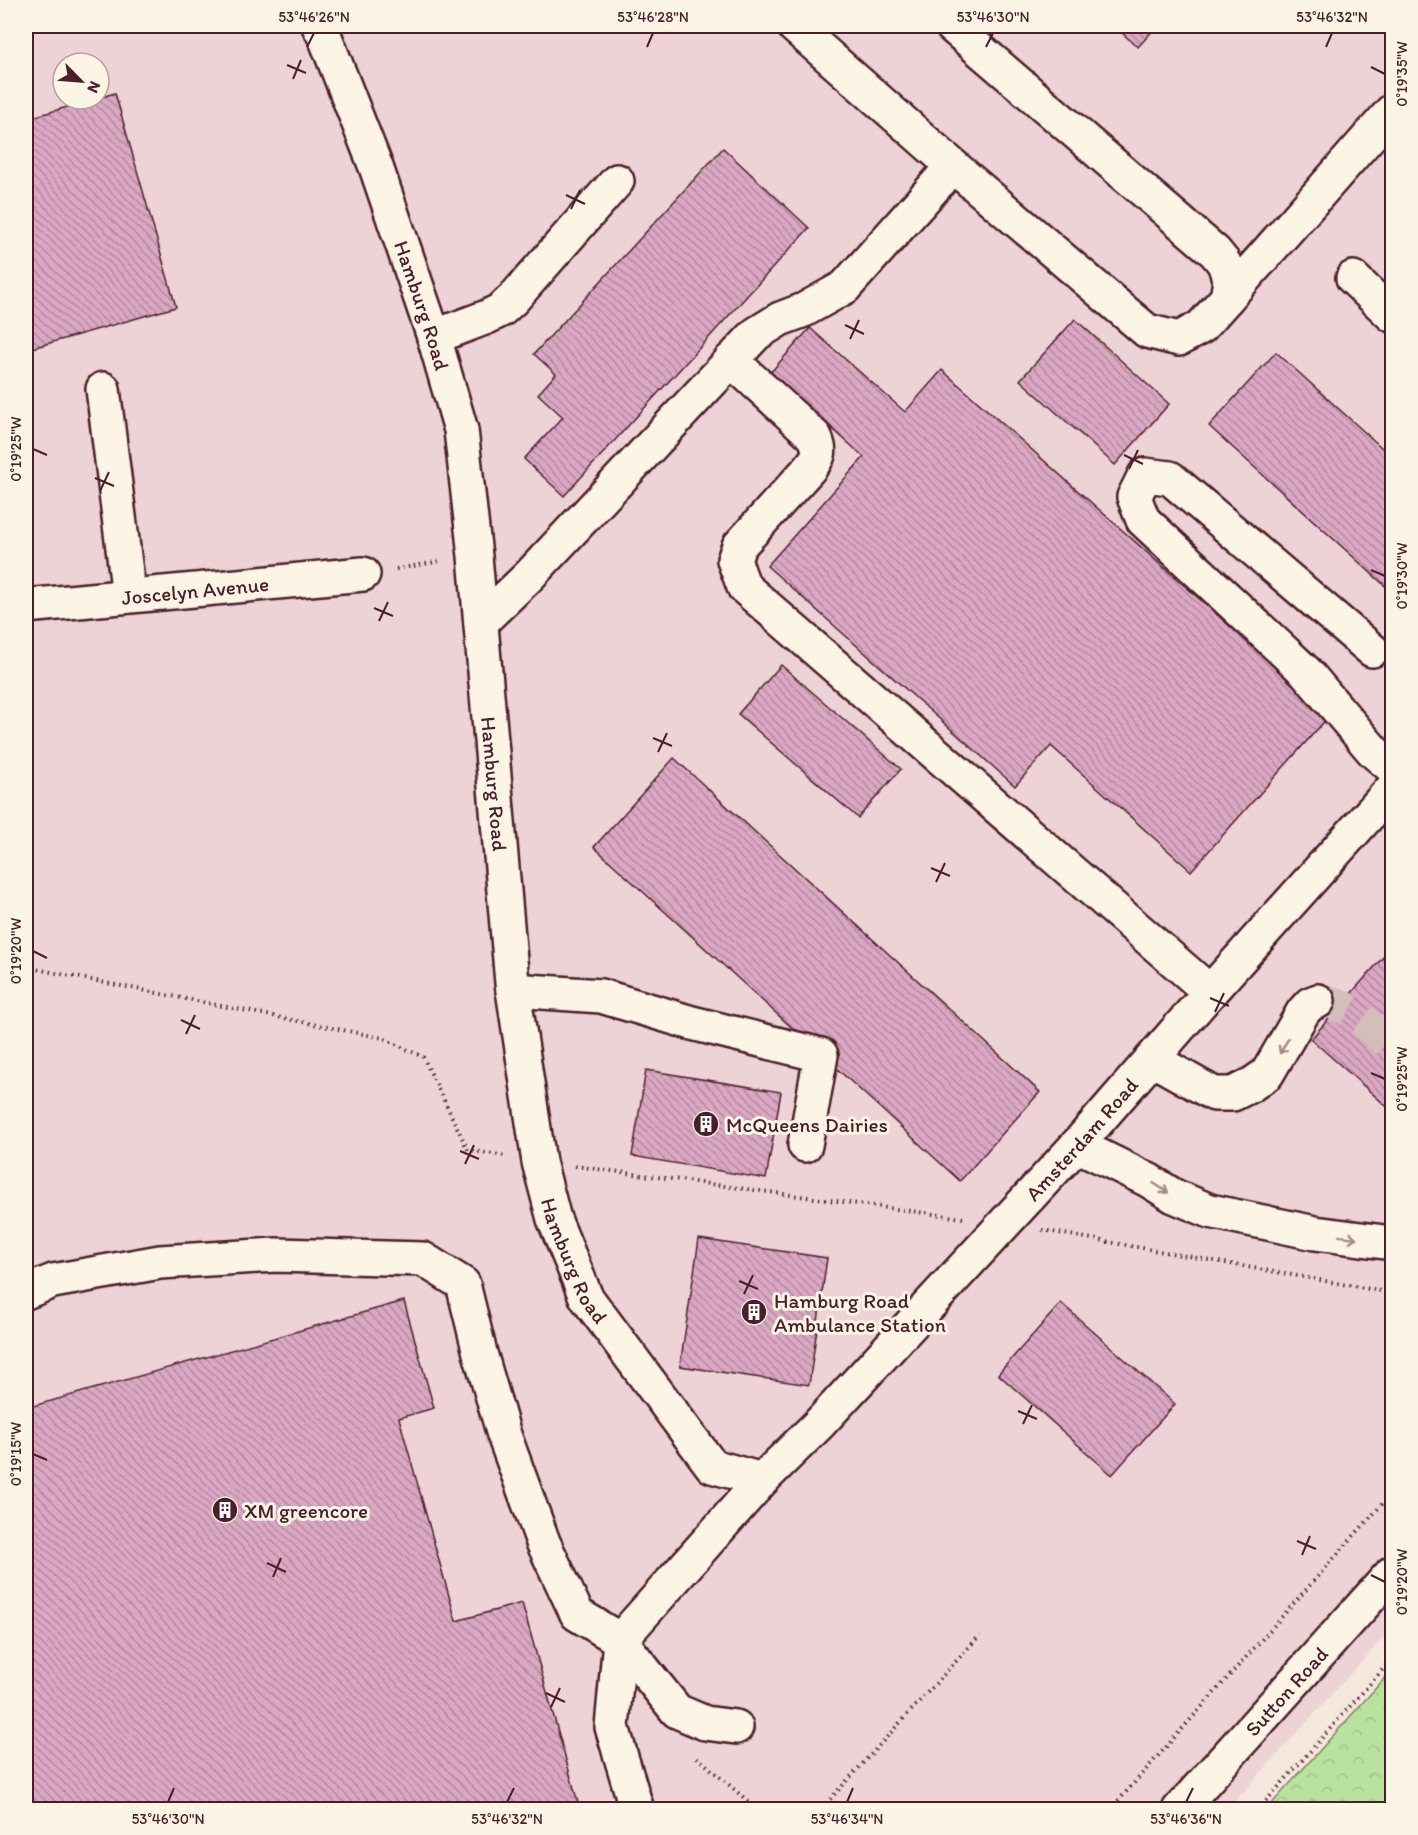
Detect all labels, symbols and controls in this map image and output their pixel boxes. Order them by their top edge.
text: 53°46'26"N [278,8,350,26]
text: 53°46'28"N [617,8,689,26]
text: 53°46'30"N [956,8,1030,26]
text: 53°46'32"N [1296,8,1368,26]
text: 0°19'35"W [1393,41,1411,107]
north arrow [51,51,111,111]
text: N [83,78,105,96]
street label: Hamburg Road [389,237,455,373]
text: 0°19'25"W [7,416,25,482]
text: 0°19'30"W [1393,542,1411,609]
street label: Joscelyn Avenue [120,570,270,609]
street label: Hamburg Road [476,715,513,852]
text: 0°19'20"W [7,917,25,984]
one-way arrow [1277,1037,1289,1054]
text: 0°19'25"W [1393,1046,1411,1112]
street label: Amsterdam Road [1020,1072,1143,1206]
building icon: McQueens Dairies [691,1109,721,1139]
place label: McQueens Dairies [726,1112,888,1137]
one-way arrow [1152,1182,1169,1194]
street label: Hamburg Road [536,1195,613,1328]
one-way arrow [1337,1232,1357,1243]
place label: Hamburg Road Ambulance Station [774,1288,946,1337]
building icon: Hamburg Road Ambulance Station [739,1297,769,1327]
text: 0°19'15"W [7,1422,25,1486]
building icon: XM greencore [210,1495,240,1525]
place label: XM greencore [244,1498,368,1523]
text: 0°19'20"W [1393,1548,1411,1615]
street label: Sutton Road [1239,1641,1333,1741]
text: 53°46'30"N [131,1810,205,1828]
text: 53°46'32"N [471,1810,543,1828]
text: 53°46'34"N [810,1810,884,1828]
text: 53°46'36"N [1150,1810,1222,1828]

